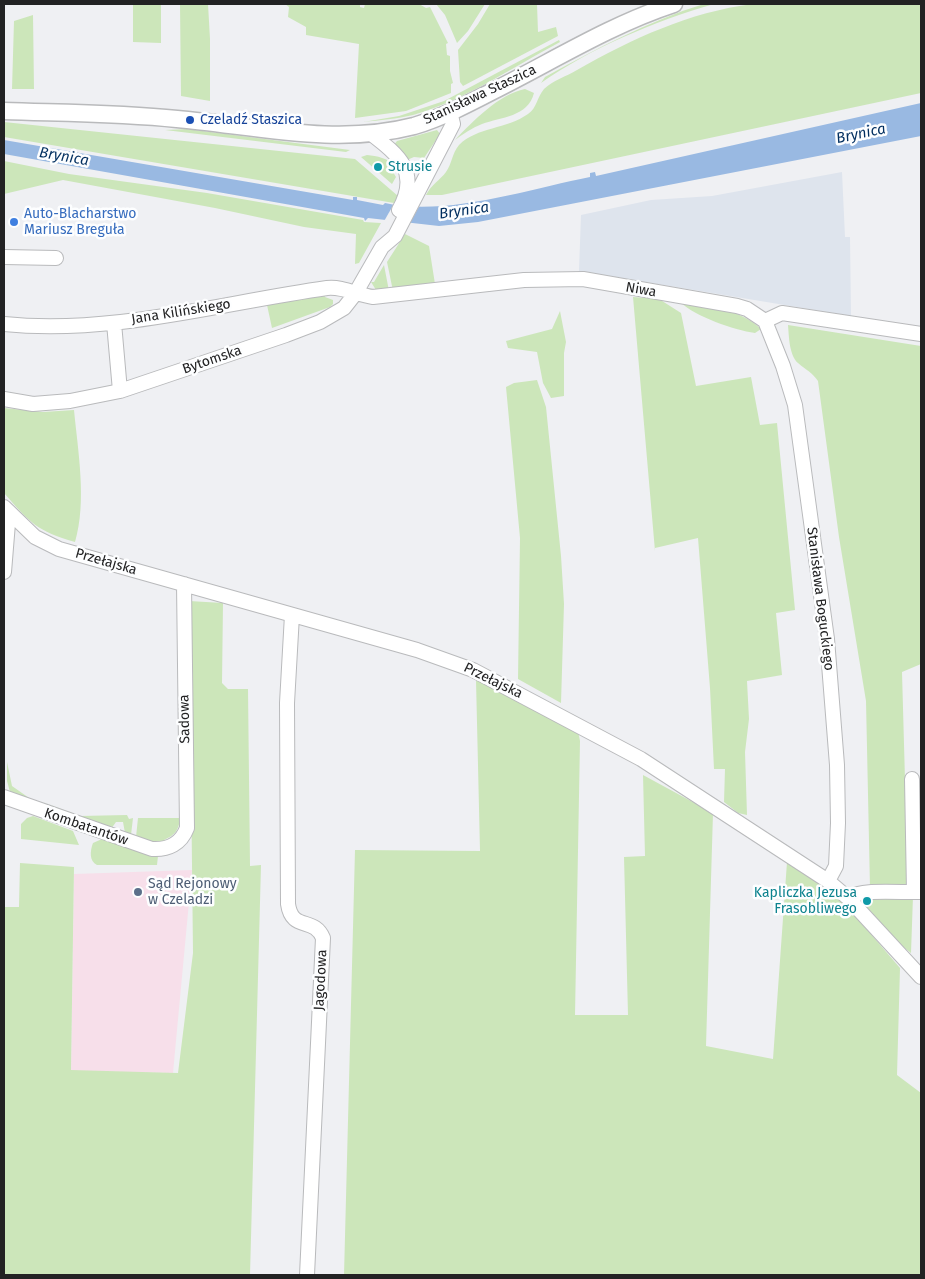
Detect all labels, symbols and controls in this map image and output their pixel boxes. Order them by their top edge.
street label: Stanisława Staszica [421,61,539,129]
place label: Czeladź Staszica [200,112,302,128]
marker: Czeladź Staszica [184,114,196,126]
water label: Brynica [835,120,887,148]
water label: Brynica [38,144,90,170]
place label: Strusie [388,159,432,175]
marker: Strusie [372,161,384,173]
water label: Brynica [438,199,490,223]
place label: Auto-Blacharstwo Mariusz Breguła [24,206,137,238]
marker: Auto-Blacharstwo Mariusz Breguła [8,216,20,228]
street label: Niwa [624,279,658,301]
street label: Jana Kilińskiego [130,296,232,328]
street label: Bytomska [180,342,244,378]
street label: Stanisława Boguckiego [803,526,837,672]
street label: Przełajska [73,545,139,579]
street label: Przełajska [461,660,525,702]
street label: Sadowa [176,694,194,744]
street label: Kombatantów [42,805,130,849]
place label: Sąd Rejonowy w Czeladzi [148,876,237,909]
place label: Kapliczka Jezusa Frasobliwego [754,885,857,918]
marker: Sąd Rejonowy w Czeladzi [132,886,144,898]
marker: Kapliczka Jezusa Frasobliwego [861,895,873,907]
street label: Jagodowa [311,949,331,1011]

